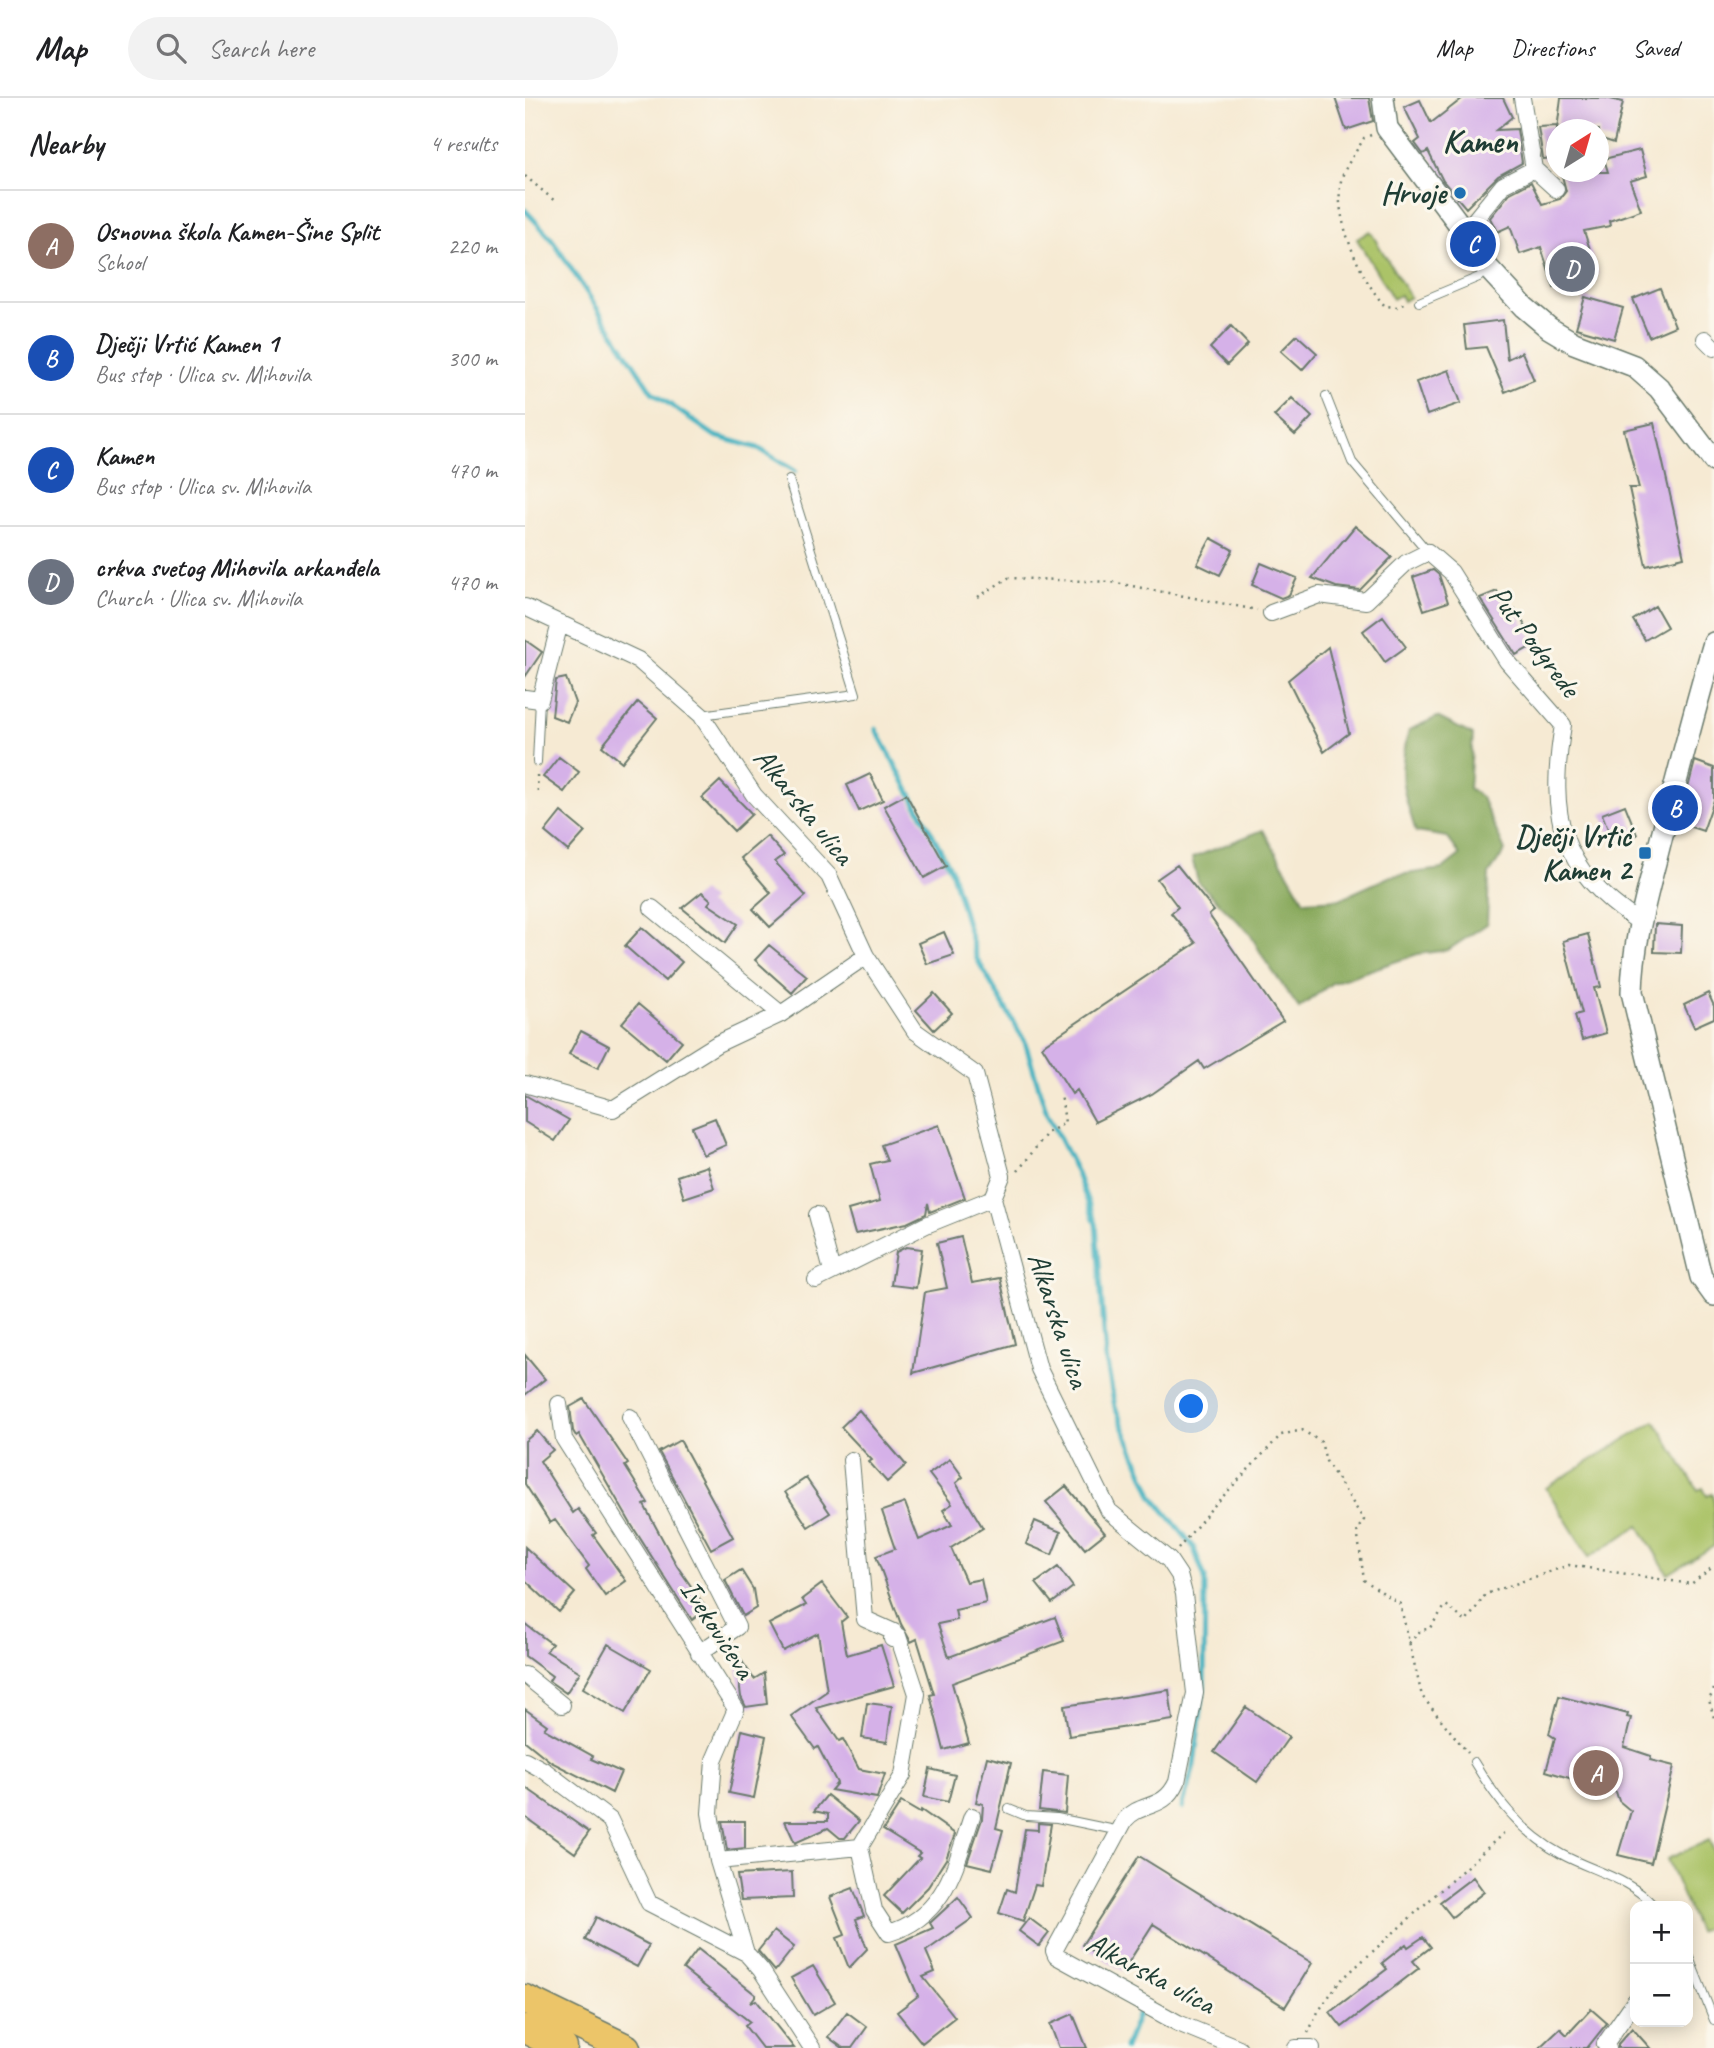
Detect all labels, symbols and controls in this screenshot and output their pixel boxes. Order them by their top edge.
search box [128,17,618,80]
text: Map [35,27,86,69]
icon: search [152,29,190,67]
text: Search here [208,32,314,65]
text: Map [1436,33,1473,63]
text: Directions [1511,33,1594,63]
text: Saved [1632,33,1679,63]
north arrow [1546,119,1609,182]
district label: Kamen [1442,120,1518,162]
text: Nearby [28,125,104,163]
text: 4 results [430,129,497,158]
place label: Hrvoje [1381,174,1448,212]
marker: Hrvoje [1452,185,1468,201]
text: Osnovna škola Kamen-Šine Split [95,215,379,248]
pin: C [1450,218,1496,270]
text: A [45,232,57,261]
text: 220 m [448,232,497,261]
pin: D [1549,243,1595,295]
text: School [95,248,144,277]
text: Dječji Vrtić Kamen 1 [95,327,279,360]
text: B [45,344,57,373]
text: 300 m [448,344,497,373]
text: Bus stop · Ulica sv. Mihovila [95,360,311,389]
text: Kamen [95,439,154,472]
text: C [46,456,56,485]
text: 470 m [448,456,497,485]
text: Bus stop · Ulica sv. Mihovila [95,472,311,501]
text: crkva svetog Mihovila arkanđela [95,551,379,584]
text: D [44,568,58,597]
text: 470 m [448,568,497,597]
street label: Put Podgrede [1481,578,1591,706]
text: Church · Ulica sv. Mihovila [95,584,302,613]
street label: Alkarska ulica [745,740,864,874]
pin: B [1652,782,1698,834]
place label: Dječji Vrtić Kamen 2 [1515,817,1635,889]
marker: Dječji Vrtić Kamen 2 [1637,845,1653,861]
street label: Alkarska ulica [1019,1248,1099,1394]
your location [1174,1389,1208,1423]
street label: Ivekovićeva [672,1572,765,1687]
pin: A [1573,1747,1619,1799]
map controls [1630,1901,1693,2027]
button: + [1630,1901,1693,1964]
street label: Alkarska ulica [1080,1923,1223,2024]
button: − [1630,1964,1693,2027]

